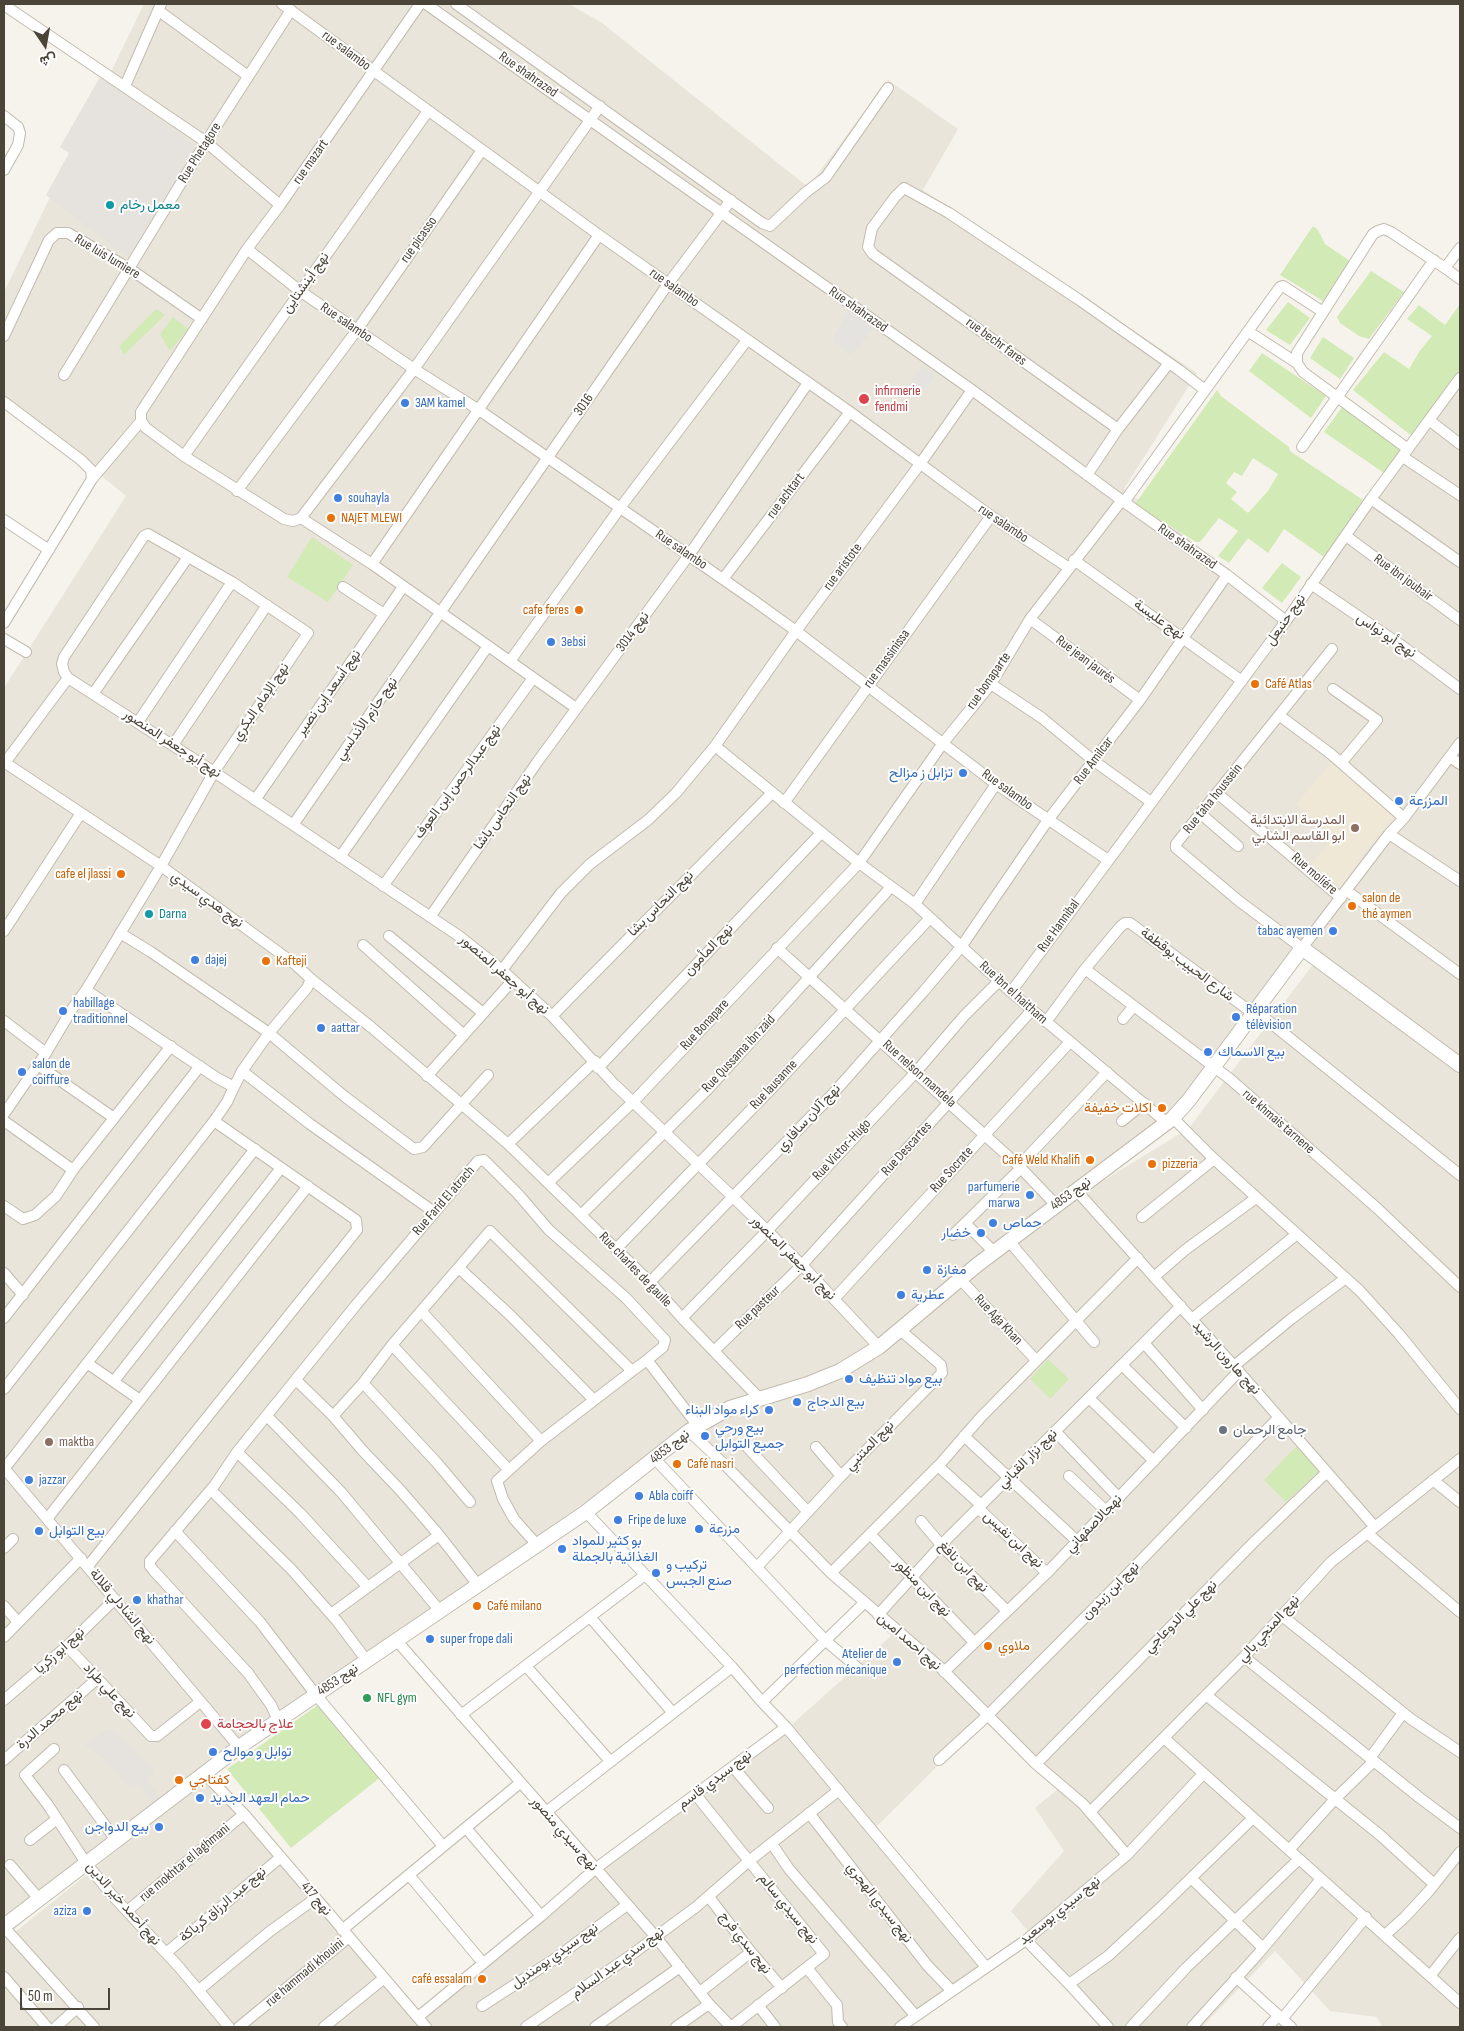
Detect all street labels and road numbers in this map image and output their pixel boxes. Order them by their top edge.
street label: rue salambo [318,27,374,75]
street label: Rue shahrazed [495,49,561,101]
street label: Rue Phetagore [175,120,225,186]
street label: rue mazart [290,136,332,188]
street label: rue picasso [397,214,441,266]
street label: Rue luis lumiere [71,231,143,283]
street label: نهج أينشتاين [279,249,333,317]
street label: rue salambo [646,265,702,311]
street label: Rue shahrazed [825,284,891,336]
street label: Rue salambo [317,300,375,346]
street label: rue bechr fares [962,314,1030,370]
street label: 3016 [570,391,598,419]
street label: rue achtart [763,470,809,522]
street label: rue salambo [975,501,1031,547]
street label: Rue shahrazed [1154,521,1220,573]
street label: Rue salambo [652,527,710,573]
street label: rue aristote [820,540,866,594]
street label: Rue ibn joubair [1370,551,1436,605]
street label: نهج حنبعل [1262,591,1310,649]
street label: نهج عليسة [1130,596,1188,644]
street label: نهج 3014 [613,609,653,655]
street label: نهج أبو نواس [1353,610,1419,662]
street label: rue massinissa [860,626,914,692]
street label: Rue jean jaurés [1052,632,1118,688]
street label: نهج أسعد إبن نصير [293,647,365,739]
street label: rue bonaparte [963,649,1015,713]
street label: نهج الإمام البكري [229,660,293,744]
street label: نهج حازم الأندلسي [332,674,402,764]
street label: نهج أبو جعفر المنصور [120,706,224,782]
street label: نهج عبدالرحمن إبن العوف [411,722,505,842]
street label: Rue Amilcar [1071,734,1117,788]
street label: Rue taha houssein [1180,761,1246,837]
street label: Rue salambo [978,766,1036,814]
street label: نهج النحاس باشا [471,771,535,853]
street label: Rue moliére [1288,849,1340,899]
street label: نهج هدي سيدي [167,868,247,932]
street label: نهج النحاس بشا [625,868,697,940]
street label: Rue Hannibal [1034,896,1084,956]
street label: نهج المأمون [681,921,737,979]
street label: شارع الحبيب بوقطفة [1137,924,1237,1006]
street label: نهج أبو جعفر المنصور [456,931,552,1019]
street label: Rue ibn el haitham [975,958,1051,1028]
street label: Rue Bonapare [677,996,733,1054]
street label: Rue Qussama ibn zaid [699,1012,779,1096]
street label: Rue nelson mandela [879,1037,959,1111]
street label: Rue lausanne [747,1057,801,1113]
street label: نهج آلان سافاري [773,1081,845,1155]
street label: rue khmais tarnene [1238,1086,1318,1158]
street label: Rue Victor-Hugo [809,1116,875,1184]
street label: Rue Descartes [878,1118,936,1180]
street label: Rue Socrate [927,1143,977,1197]
street label: Rue Farid El atrach [409,1163,479,1239]
street label: نهج 4853 [1047,1174,1095,1214]
street label: نهج أبو جعفر المنصور [747,1212,839,1304]
street label: Rue charles de gaulle [595,1229,675,1311]
street label: Rue pasteur [732,1282,784,1334]
street label: Rue Aga Khan [970,1291,1026,1349]
street label: نهج هارون الرشيد [1188,1317,1264,1399]
street label: نهج المتنبي [842,1417,898,1475]
street label: نهج 4853 [647,1426,693,1468]
street label: نهج نزار القباني [995,1426,1061,1492]
street label: نهجالاصفهاني [1062,1491,1126,1557]
street label: نهج ابن نفيس [980,1508,1046,1572]
street label: نهج ابن نافغ [934,1538,992,1596]
street label: نهج ابن منظور [890,1555,954,1621]
street label: نهج ابن زيدون [1079,1559,1143,1623]
street label: نهج الشادلي قلالة [85,1566,159,1648]
street label: نهج علي الدوعاجي [1141,1577,1221,1657]
street label: نهج المنجي بالي [1234,1592,1304,1666]
street label: نهج احمد امين [873,1610,945,1674]
street label: نهج ابو زكريا [31,1624,89,1678]
street label: نهج علي طراد [79,1660,139,1722]
street label: نهج 4853 [314,1660,362,1700]
street label: نهج محمد الدرة [13,1687,87,1753]
street label: نهج سيدي قاسم [675,1747,755,1813]
street label: نهج سيدي منصور [527,1793,601,1875]
street label: rue mokhtar el laghmani [136,1820,234,1906]
street label: نهج أحمد خير الدين [82,1859,164,1949]
street label: نهج سيدي الهجري [842,1859,916,1947]
street label: نهج عبد الرزاق كرباكة [176,1864,270,1946]
street label: نهج سيدي سالم [754,1870,822,1948]
street label: نهج سيدي بوسعيد [1016,1873,1104,1949]
street label: نهج 417 [297,1879,335,1919]
street label: نهج سدي فرج [715,1908,775,1978]
street label: نهج سيدي بومنديل [508,1920,602,1992]
street label: نهج سدي عبد السلام [568,1924,668,2002]
street label: rue hammadi khouini [262,1935,348,2011]

